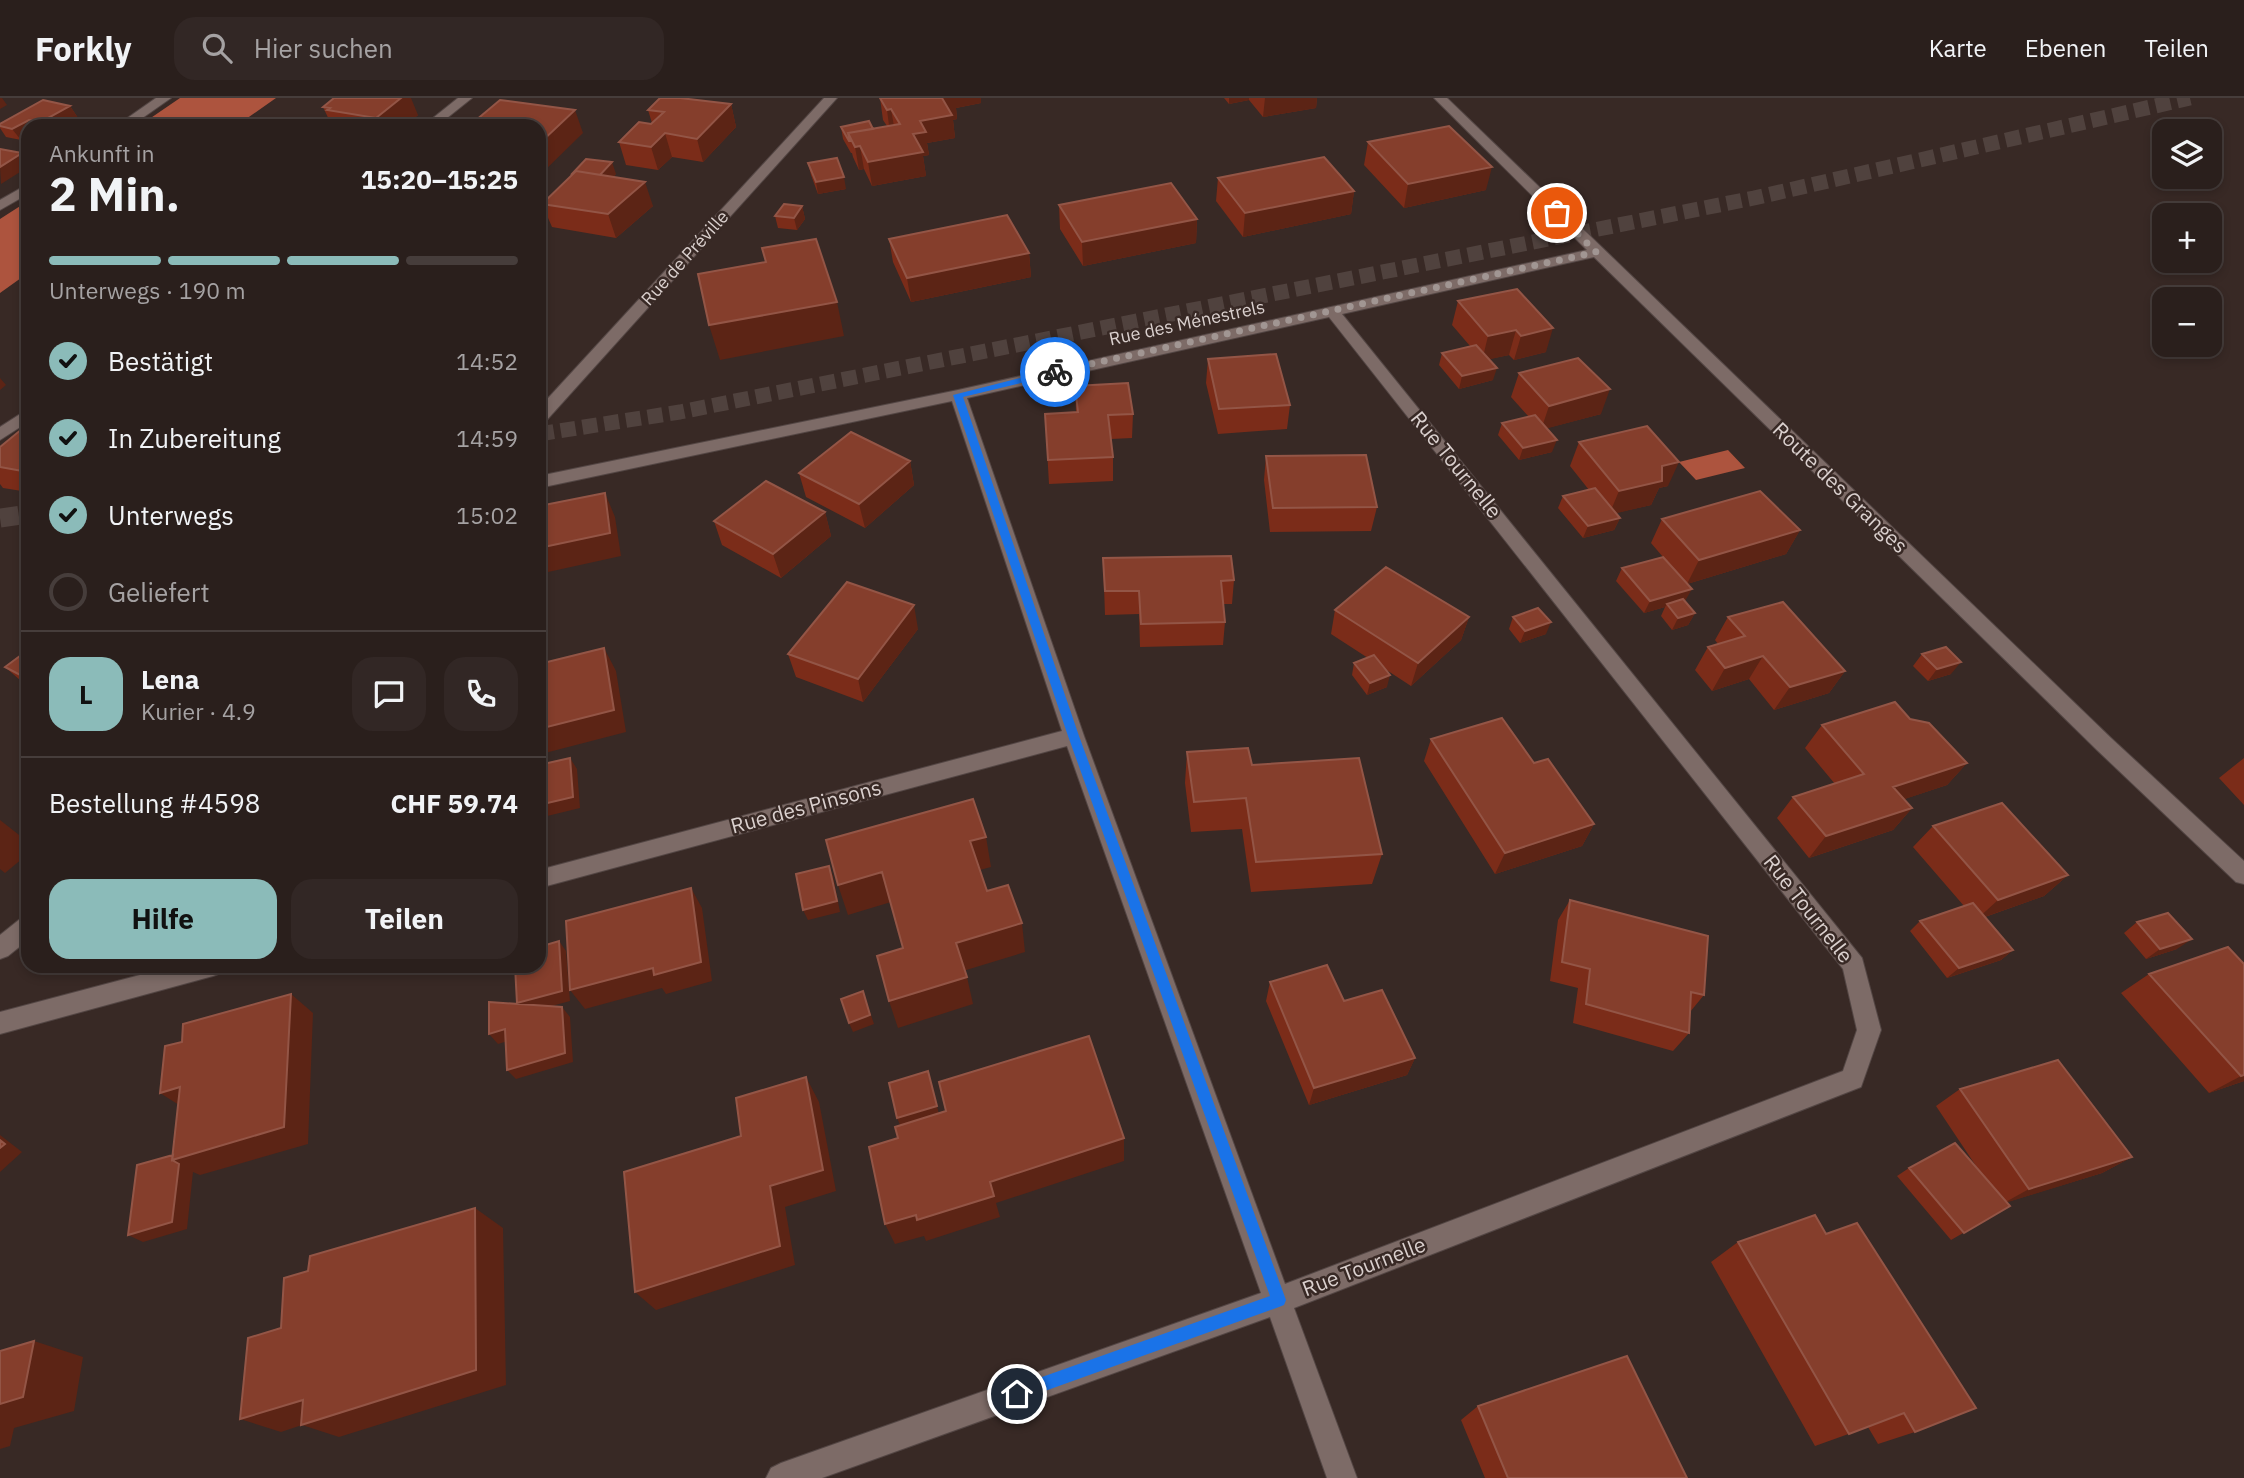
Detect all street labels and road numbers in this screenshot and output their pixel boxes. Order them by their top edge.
street label: Rue de Préville [636,205,734,310]
street label: Rue des Ménestrels [1107,295,1267,350]
street label: Rue Tournelle [1405,405,1509,524]
street label: Route des Granges [1767,416,1914,559]
street label: Rue des Pinsons [727,772,884,840]
street label: Rue Tournelle [1758,848,1860,968]
street label: Rue Tournelle [1298,1230,1429,1302]

